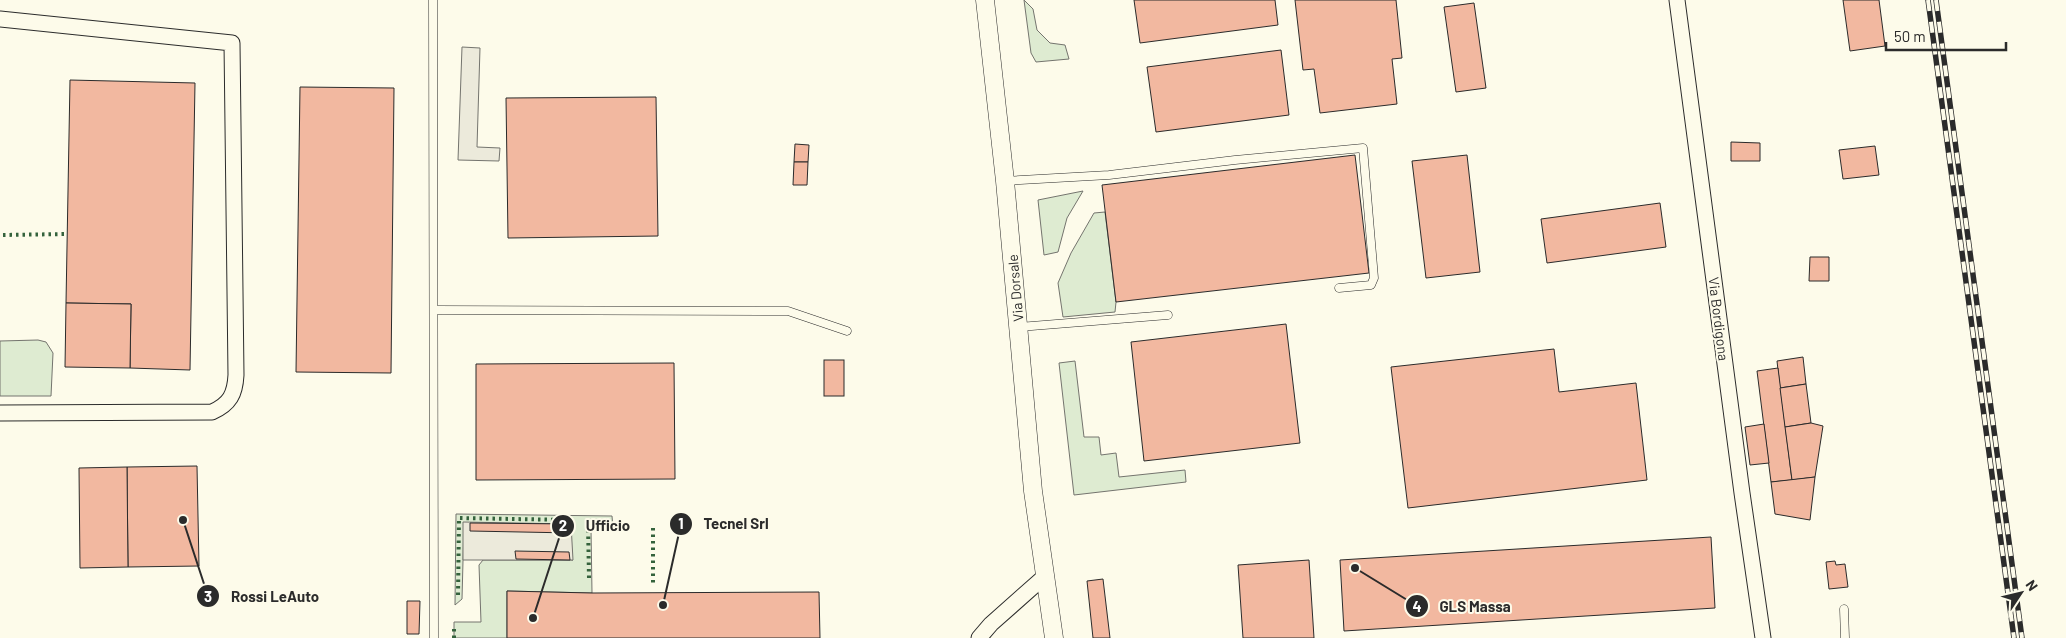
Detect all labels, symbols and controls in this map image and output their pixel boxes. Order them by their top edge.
scale bar [1886,20,2006,52]
text: 50 m [1894,27,1926,45]
street label: Via Dorsale [1004,254,1026,322]
street label: Via Bordigona [1705,276,1733,362]
callout: Tecnel Srl [669,509,779,539]
callout: Ufficio [551,511,640,541]
text: 1 [678,514,684,532]
text: Tecnel Srl [703,514,769,532]
text: 2 [559,516,567,534]
text: Ufficio [586,516,630,534]
north arrow [1996,568,2046,618]
text: N [2022,577,2042,594]
callout: Rossi LeAuto [195,581,329,611]
text: 3 [204,587,212,605]
text: Rossi LeAuto [231,587,319,605]
callout: GLS Massa [1405,591,1521,621]
text: 4 [1412,597,1422,615]
text: GLS Massa [1439,597,1511,615]

